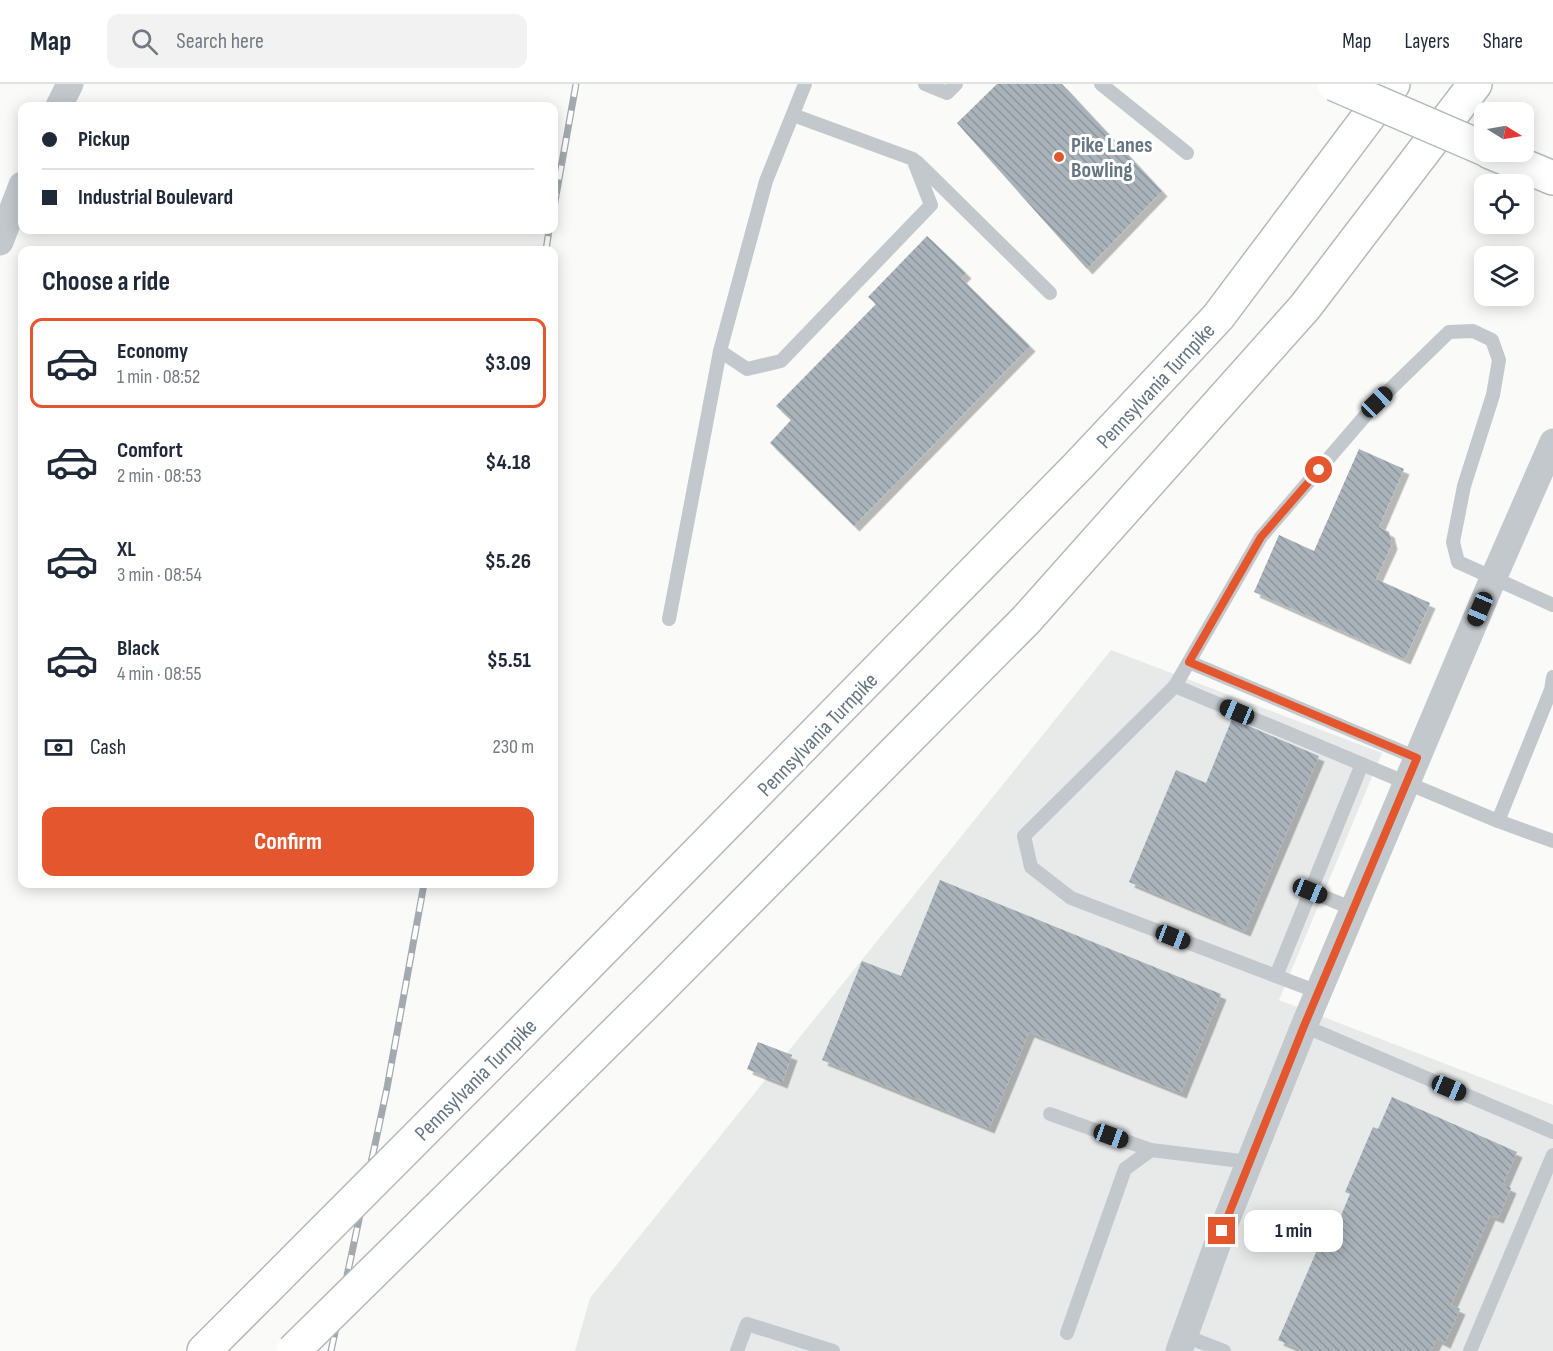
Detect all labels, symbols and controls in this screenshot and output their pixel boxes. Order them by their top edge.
search box [107,14,527,68]
text: Map [30,25,71,58]
icon: search [128,25,161,58]
text: Search here [176,28,264,55]
text: Map [1342,29,1371,54]
text: Layers [1404,29,1450,54]
text: Share [1483,29,1523,54]
north arrow [1474,102,1534,162]
map controls [1474,102,1534,306]
text: Pickup [78,126,130,153]
place label: Pike Lanes Bowling [1071,132,1153,184]
marker: Pike Lanes Bowling [1052,150,1066,164]
button: locate [1474,174,1534,234]
text: Industrial Boulevard [78,184,233,211]
button: layers [1474,246,1534,306]
text: Choose a ride [42,266,170,298]
street label: Pennsylvania Turnpike [1091,318,1221,454]
icon: car [45,336,99,390]
text: Economy [117,338,188,365]
text: $3.09 [484,350,531,377]
text: 1 min · 08:52 [117,365,200,389]
car [1358,383,1396,421]
icon: car [45,435,99,489]
text: Comfort [117,437,183,464]
text: $4.18 [485,449,531,476]
route start [1305,456,1332,483]
text: 2 min · 08:53 [117,464,202,488]
icon: car [45,534,99,588]
text: XL [117,536,136,563]
text: $5.26 [485,548,531,575]
text: 3 min · 08:54 [117,563,202,587]
car [1465,589,1495,629]
icon: car [45,633,99,687]
text: Black [117,635,159,662]
text: $5.51 [487,647,531,674]
text: 4 min · 08:55 [117,662,202,686]
street label: Pennsylvania Turnpike [752,667,884,803]
car [1217,697,1257,727]
icon: cash [42,731,75,764]
text: Cash [90,734,126,761]
text: 230 m [492,735,534,759]
button: Confirm [42,807,534,876]
car [1290,876,1330,906]
car [1153,922,1193,952]
street label: Pennsylvania Turnpike [409,1013,543,1147]
car [1429,1073,1469,1103]
car [1091,1121,1131,1151]
callout: 1 min [1243,1210,1342,1252]
route end [1208,1217,1235,1244]
text: 1 min [1275,1219,1312,1243]

